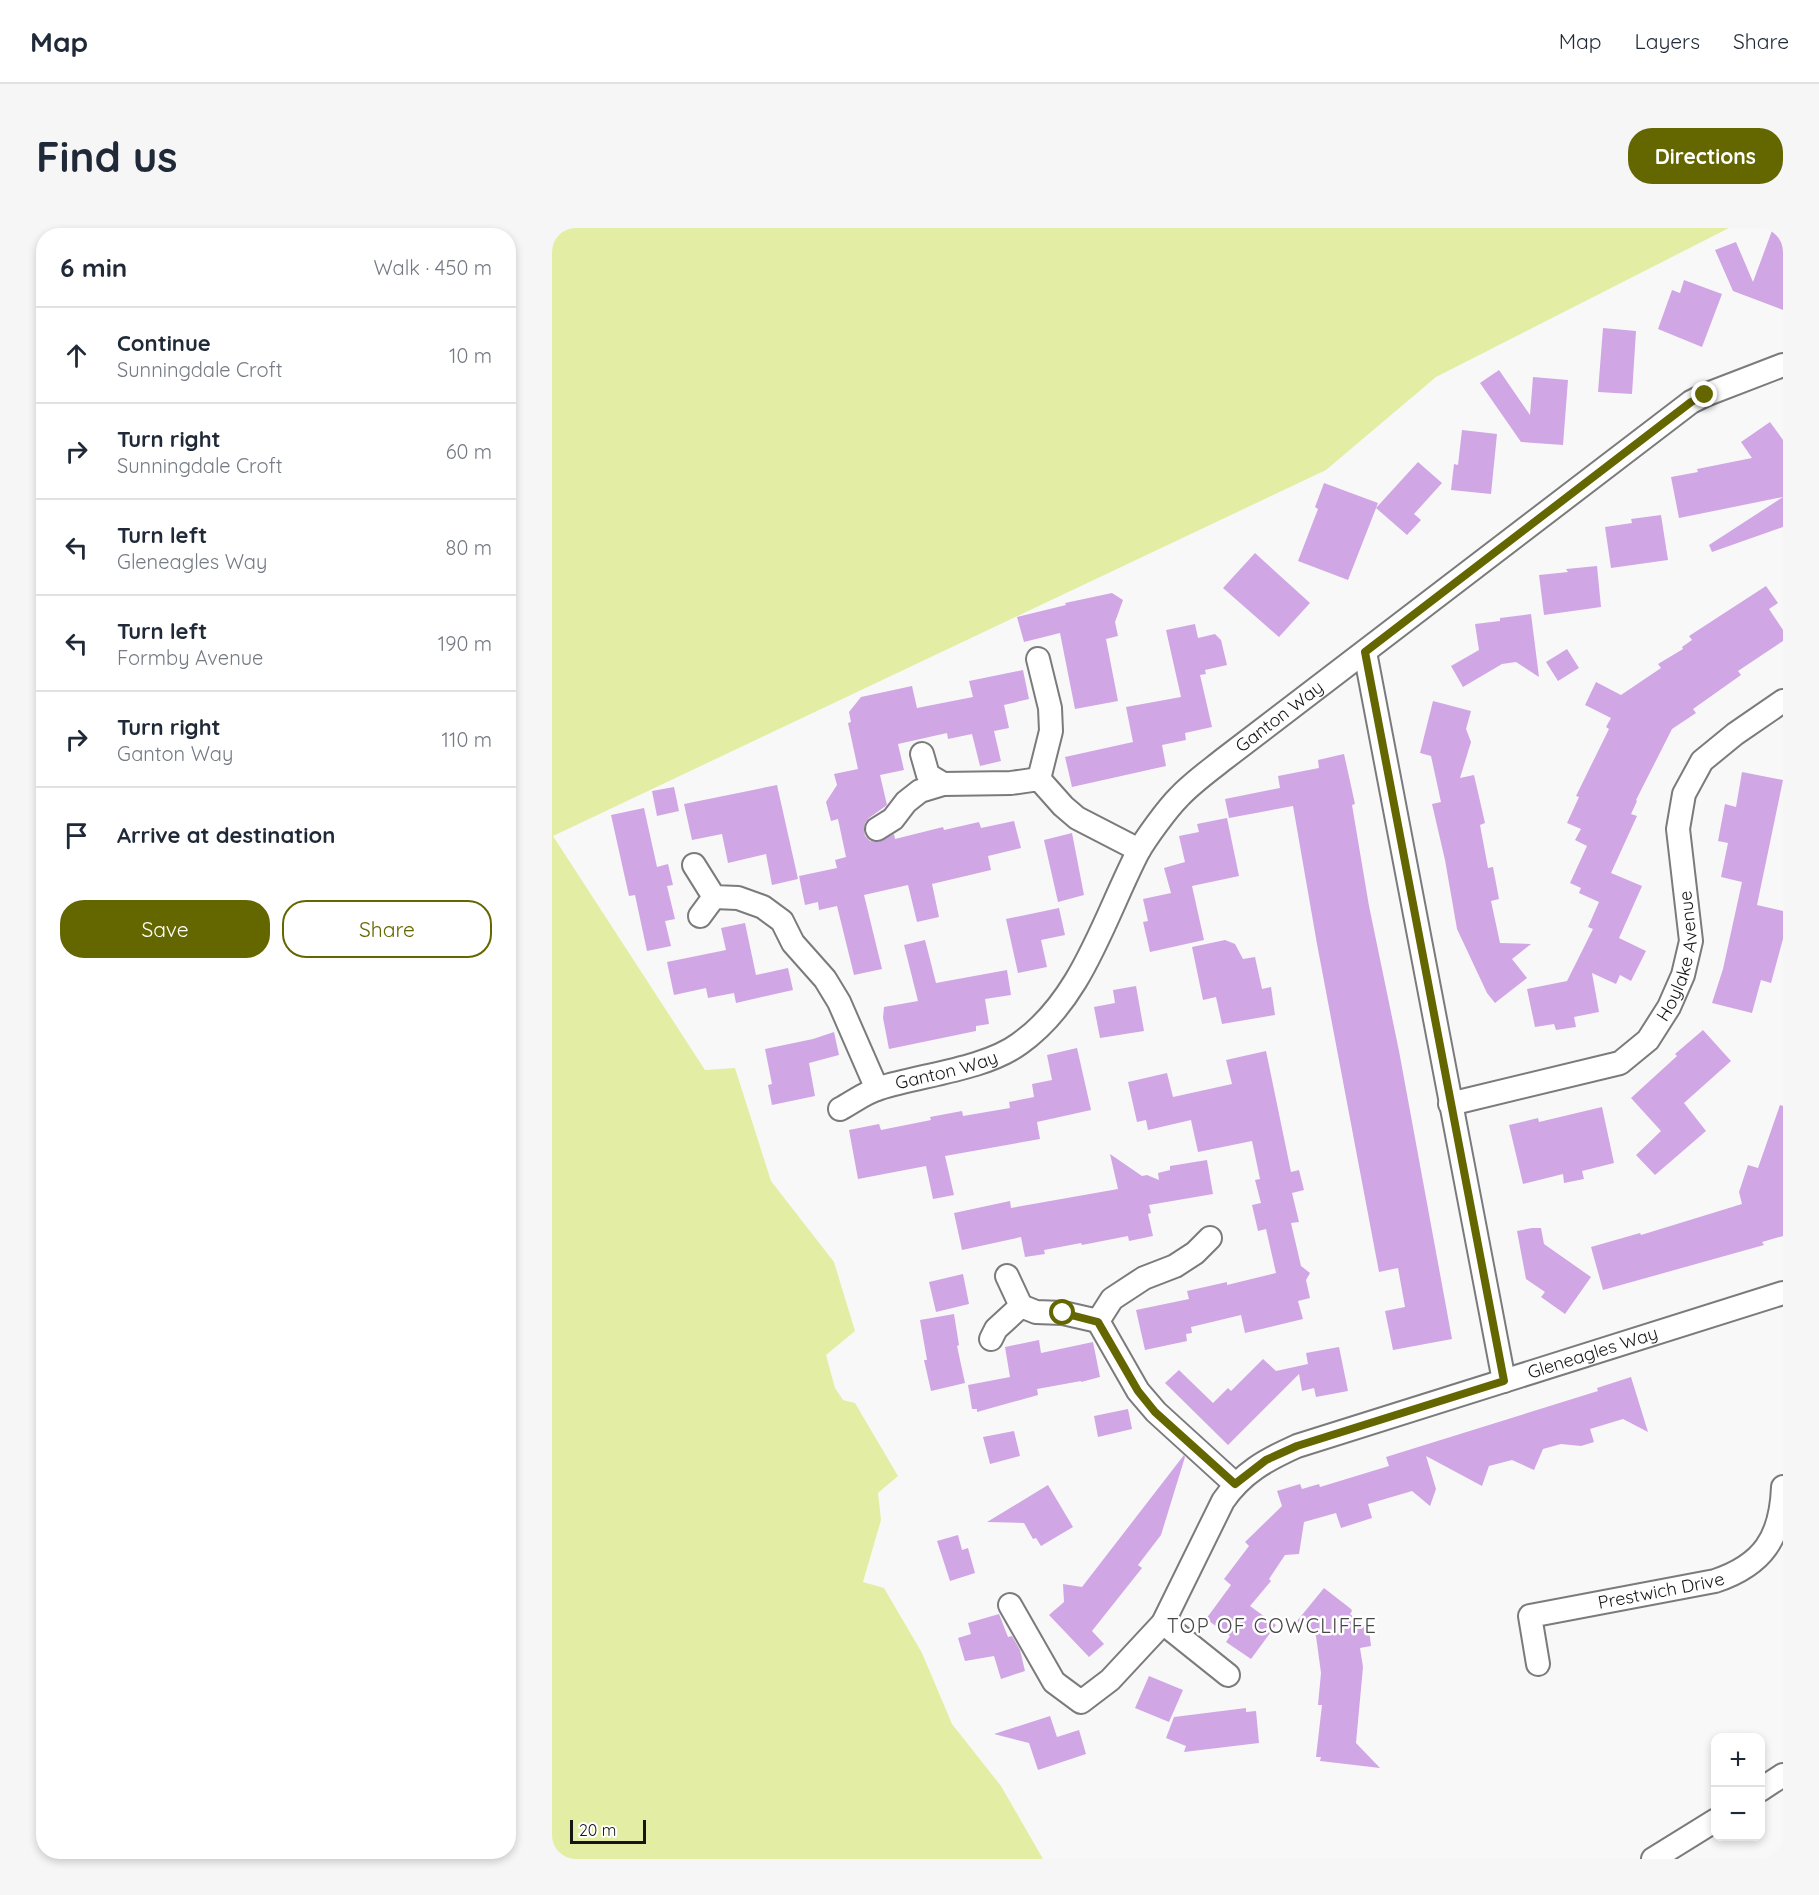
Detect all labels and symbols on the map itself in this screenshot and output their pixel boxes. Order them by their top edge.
route end [1691,381,1717,407]
street label: Ganton Way [1231,675,1328,757]
street label: Hoylake Avenue [1651,890,1702,1025]
street label: Ganton Way [893,1045,1001,1094]
route start [1049,1299,1075,1325]
street label: Gleneagles Way [1525,1321,1661,1384]
street label: Prestwich Drive [1596,1567,1727,1614]
district label: TOP OF COWCLIFFE [1167,1613,1377,1638]
scale bar [570,1817,646,1844]

